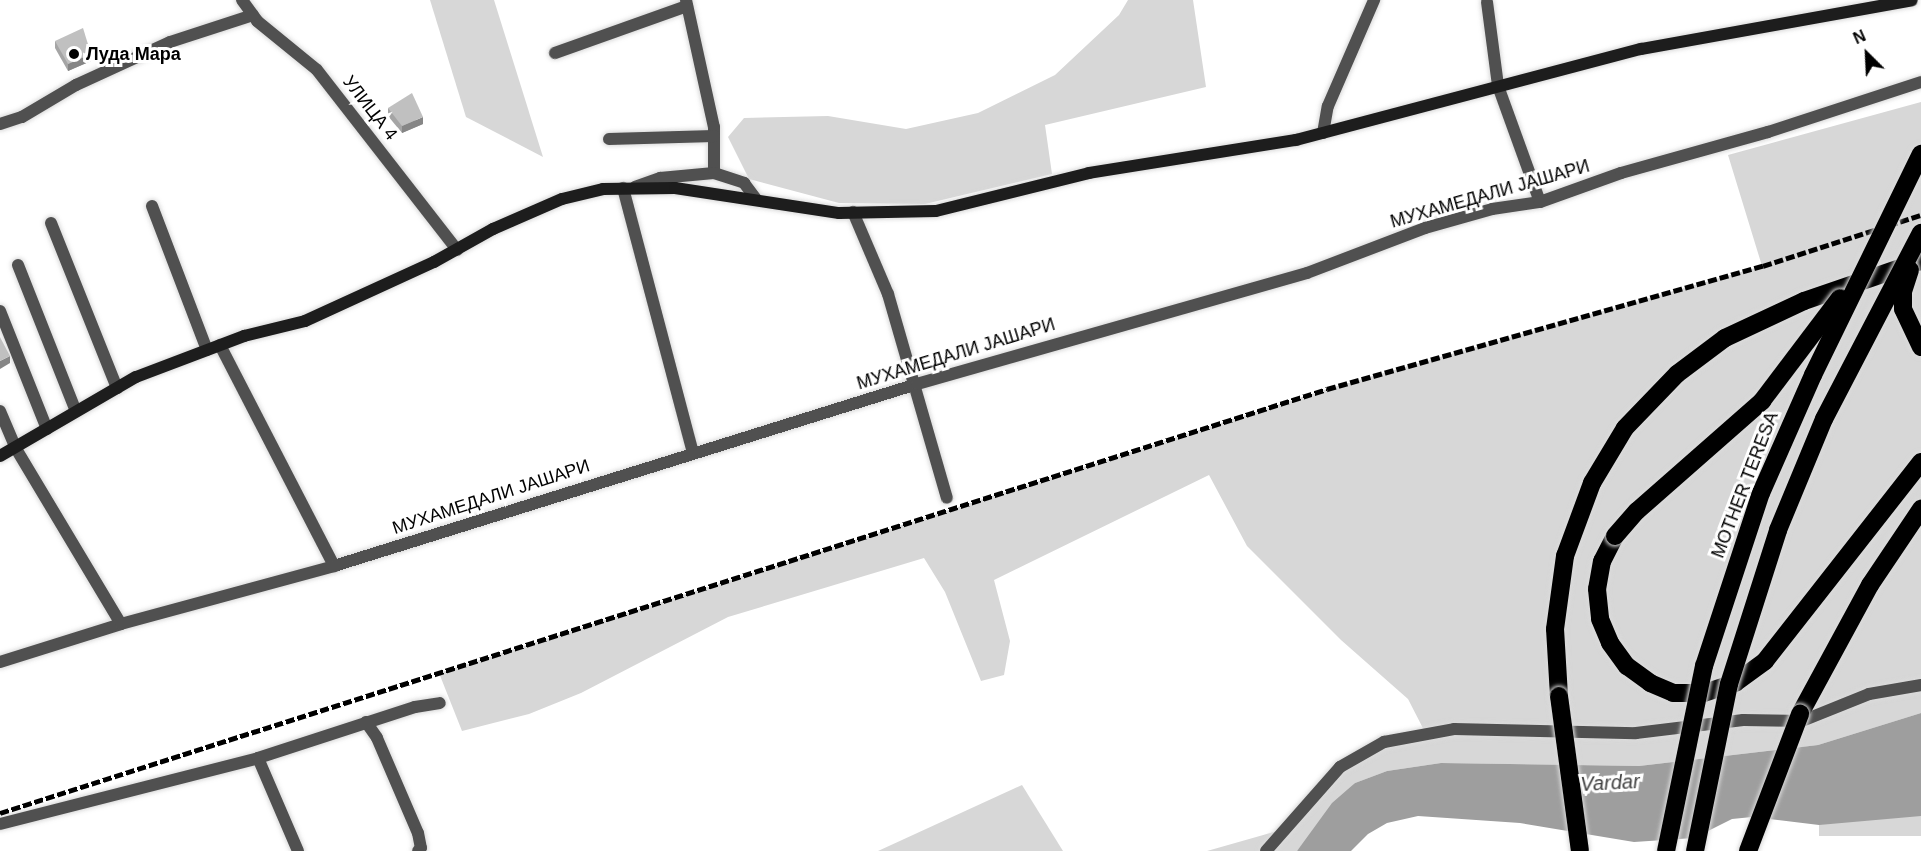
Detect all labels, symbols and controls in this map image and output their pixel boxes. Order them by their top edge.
north arrow [1837,24,1897,84]
text: N [1851,27,1868,47]
place label: Луда Мара [86,43,181,65]
marker: Луда Мара [67,47,81,61]
street label: УЛИЦА 4 [338,71,402,145]
street label: МУХАМЕДАЛИ ЈАШАРИ [1388,155,1592,233]
street label: МУХАМЕДАЛИ ЈАШАРИ [854,314,1058,394]
street label: MOTHER TERESA [1707,409,1783,561]
street label: МУХАМЕДАЛИ ЈАШАРИ [390,455,592,539]
water label: Vardar [1580,769,1640,797]

